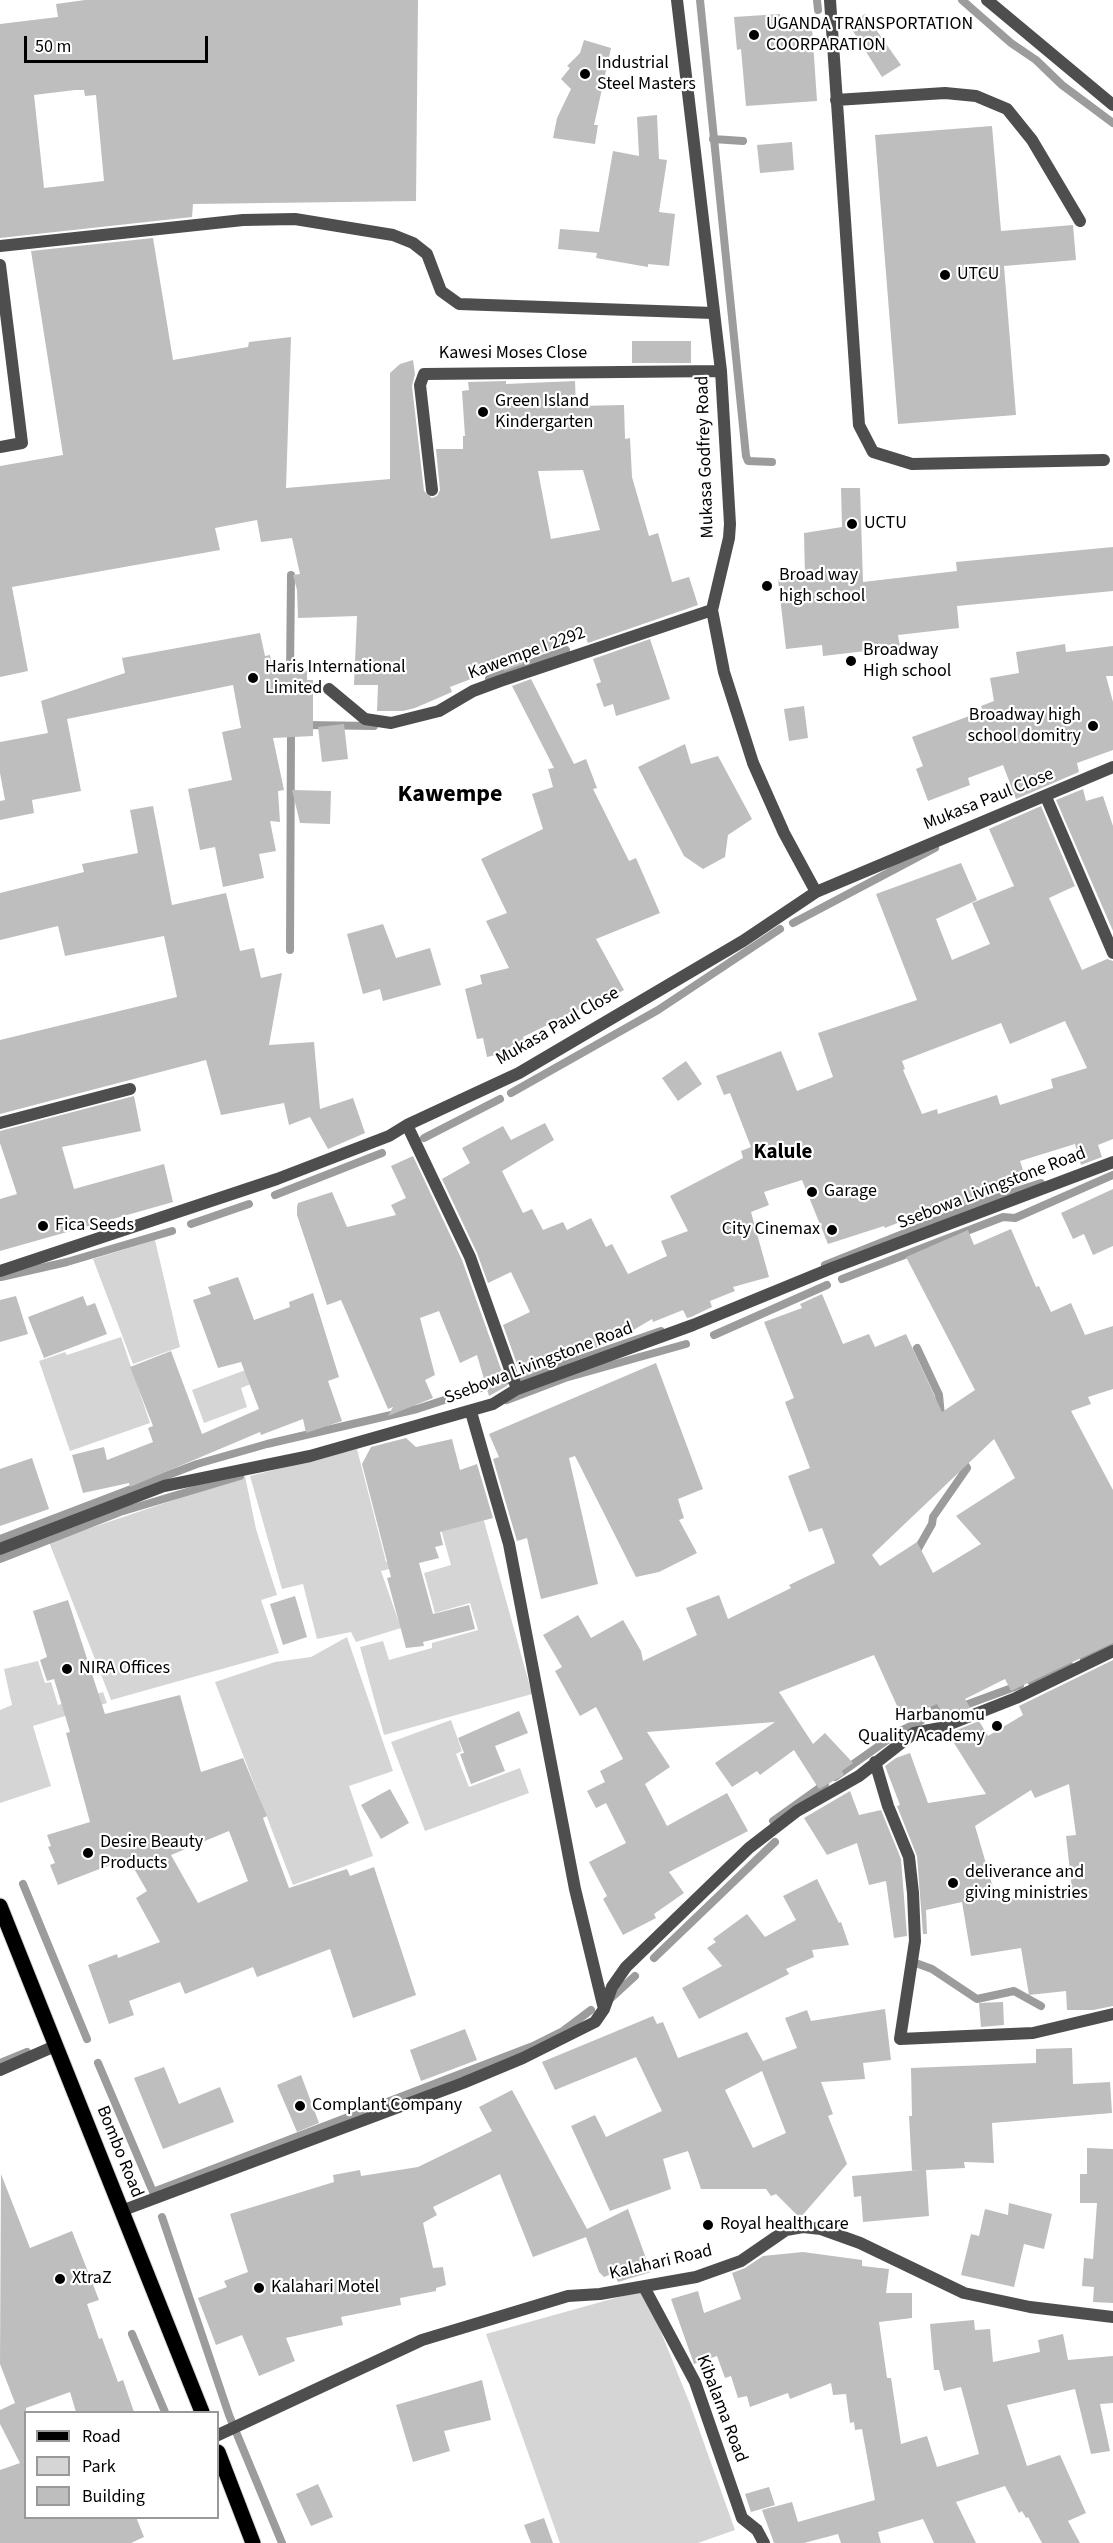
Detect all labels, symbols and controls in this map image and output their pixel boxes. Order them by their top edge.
place label: UGANDA TRANSPORTATION COORPARATION [766,14,973,57]
scale bar [27,24,212,62]
marker: UGANDA TRANSPORTATION COORPARATION [747,28,761,42]
text: 50 m [35,34,71,59]
place label: Industrial Steel Masters [597,53,696,96]
marker: Industrial Steel Masters [578,67,592,81]
place label: UTCU [957,264,999,286]
marker: UTCU [938,268,952,282]
street label: Kawesi Moses Close [439,343,587,365]
street label: Mukasa Godfrey Road [692,375,720,539]
place label: Green Island Kindergarten [495,391,593,434]
marker: Green Island Kindergarten [476,405,490,419]
place label: UCTU [864,513,907,535]
marker: UCTU [845,517,859,531]
place label: Broad way high school [779,565,865,608]
marker: Broad way high school [760,579,774,593]
street label: Kawempe I 2292 [466,623,588,685]
place label: Broadway High school [863,640,951,682]
marker: Broadway High school [844,654,858,668]
place label: Haris International Limited [265,657,406,700]
marker: Haris International Limited [246,671,260,685]
place label: Broadway high school domitry [967,705,1081,748]
marker: Broadway high school domitry [1086,719,1100,733]
street label: Mukasa Paul Close [921,764,1057,836]
district label: Kawempe [398,782,502,810]
street label: Mukasa Paul Close [493,983,623,1071]
district label: Kalule [754,1140,812,1166]
street label: Ssebowa Livingstone Road [895,1143,1089,1235]
place label: Garage [824,1181,877,1203]
marker: Garage [805,1185,819,1199]
place label: Fica Seeds [55,1215,134,1237]
marker: Fica Seeds [36,1219,50,1233]
place label: City Cinemax [722,1219,820,1241]
marker: City Cinemax [825,1223,839,1237]
street label: Ssebowa Livingstone Road [442,1318,636,1410]
place label: NIRA Offices [79,1658,170,1680]
marker: NIRA Offices [60,1662,74,1676]
place label: Harbanomu Quality Academy [858,1705,985,1748]
marker: Harbanomu Quality Academy [990,1719,1004,1733]
place label: Desire Beauty Products [100,1832,203,1874]
marker: Desire Beauty Products [81,1846,95,1860]
place label: deliverance and giving ministries [965,1862,1088,1904]
marker: deliverance and giving ministries [946,1876,960,1890]
place label: Complant Company [312,2095,462,2117]
marker: Complant Company [293,2099,307,2113]
street label: Bombo Road [91,2103,147,2201]
place label: Royal health care [720,2214,849,2236]
marker: Royal health care [701,2218,715,2232]
street label: Kalahari Road [607,2241,715,2285]
place label: XtraZ [72,2268,112,2290]
marker: XtraZ [53,2272,67,2286]
place label: Kalahari Motel [271,2277,379,2299]
marker: Kalahari Motel [252,2281,266,2295]
street label: Kibalama Road [691,2352,751,2466]
legend [24,2411,219,2519]
text: Road [82,2424,121,2449]
text: Park [82,2454,116,2479]
text: Building [82,2484,145,2509]

